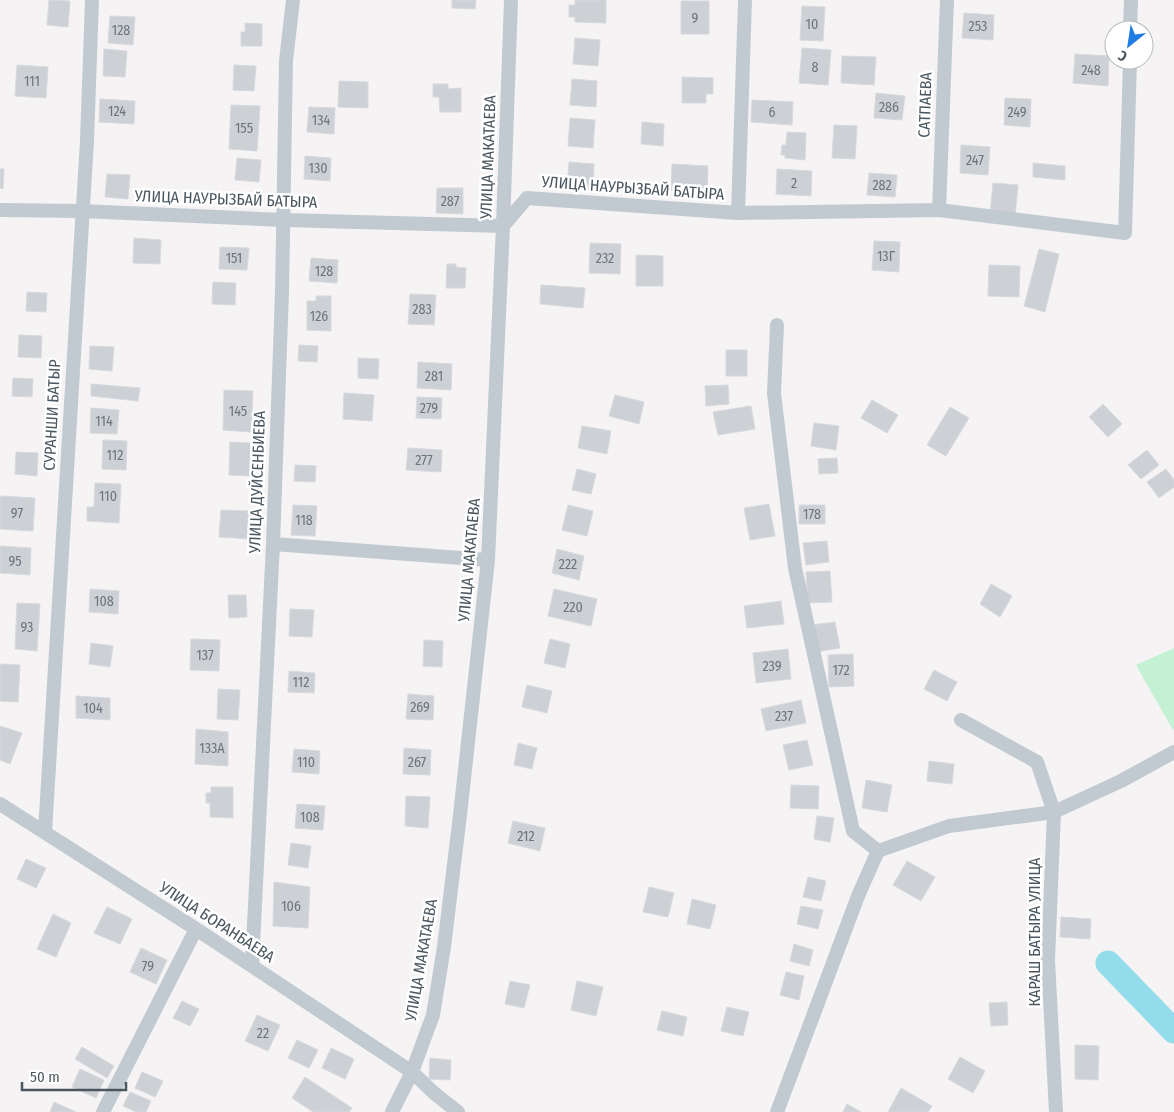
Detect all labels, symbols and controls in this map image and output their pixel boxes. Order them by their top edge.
house number: 9 [692,10,699,27]
house number: 10 [806,16,818,33]
house number: 253 [969,18,987,35]
north arrow [1104,20,1154,70]
house number: 128 [112,22,130,39]
text: С [1115,46,1130,65]
house number: 8 [812,59,819,76]
house number: 248 [1081,62,1101,79]
street label: САТПАЕВА [914,71,936,138]
house number: 111 [24,73,40,90]
street label: УЛИЦА МАКАТАЕВА [476,94,500,220]
house number: 286 [879,99,899,116]
house number: 124 [108,103,126,120]
house number: 6 [769,104,776,121]
house number: 249 [1007,104,1027,121]
house number: 134 [312,112,330,129]
house number: 155 [235,120,253,137]
house number: 247 [966,152,984,169]
house number: 130 [308,160,328,177]
street label: УЛИЦА НАУРЫЗБАЙ БАТЫРА [540,172,725,204]
house number: 2 [791,175,797,192]
house number: 282 [872,177,892,194]
street label: УЛИЦА НАУРЫЗБАЙ БАТЫРА [133,186,318,212]
house number: 287 [441,193,460,210]
house number: 13Г [877,248,896,265]
house number: 151 [226,250,242,267]
house number: 232 [596,250,614,267]
house number: 128 [315,263,333,280]
house number: 283 [412,301,432,318]
house number: 126 [310,308,328,325]
street label: СУРАНШИ БАТЫР [40,359,64,471]
house number: 281 [425,368,443,385]
house number: 279 [420,400,438,417]
house number: 145 [229,403,247,420]
street label: УЛИЦА ДУЙСЕНБИЕВА [245,410,269,555]
house number: 114 [95,413,113,430]
house number: 112 [107,447,123,464]
house number: 277 [415,452,433,469]
house number: 110 [99,488,117,505]
street label: УЛИЦА МАКАТАЕВА [454,497,484,624]
house number: 97 [11,505,23,522]
house number: 178 [803,506,821,523]
house number: 118 [295,512,313,529]
house number: 95 [8,553,22,570]
house number: 222 [559,556,577,573]
house number: 108 [94,593,114,610]
house number: 220 [563,599,583,616]
house number: 93 [21,619,33,636]
house number: 137 [196,647,214,664]
house number: 239 [762,658,782,675]
house number: 172 [832,662,850,679]
house number: 112 [293,674,309,691]
house number: 269 [410,699,430,716]
house number: 104 [83,700,103,717]
house number: 237 [775,708,793,725]
house number: 133А [199,740,225,757]
house number: 110 [297,754,315,771]
house number: 267 [408,754,427,771]
house number: 108 [300,809,320,826]
house number: 212 [517,828,535,845]
street label: КАРАШ БАТЫРА УЛИЦА [1025,857,1044,1007]
street label: УЛИЦА БОРАНБАЕВА [155,877,279,967]
street label: УЛИЦА МАКАТАЕВА [401,897,441,1024]
house number: 106 [281,898,301,915]
house number: 79 [142,958,154,975]
house number: 22 [257,1025,269,1042]
scale bar [22,1060,126,1092]
text: 50 m [30,1068,60,1086]

